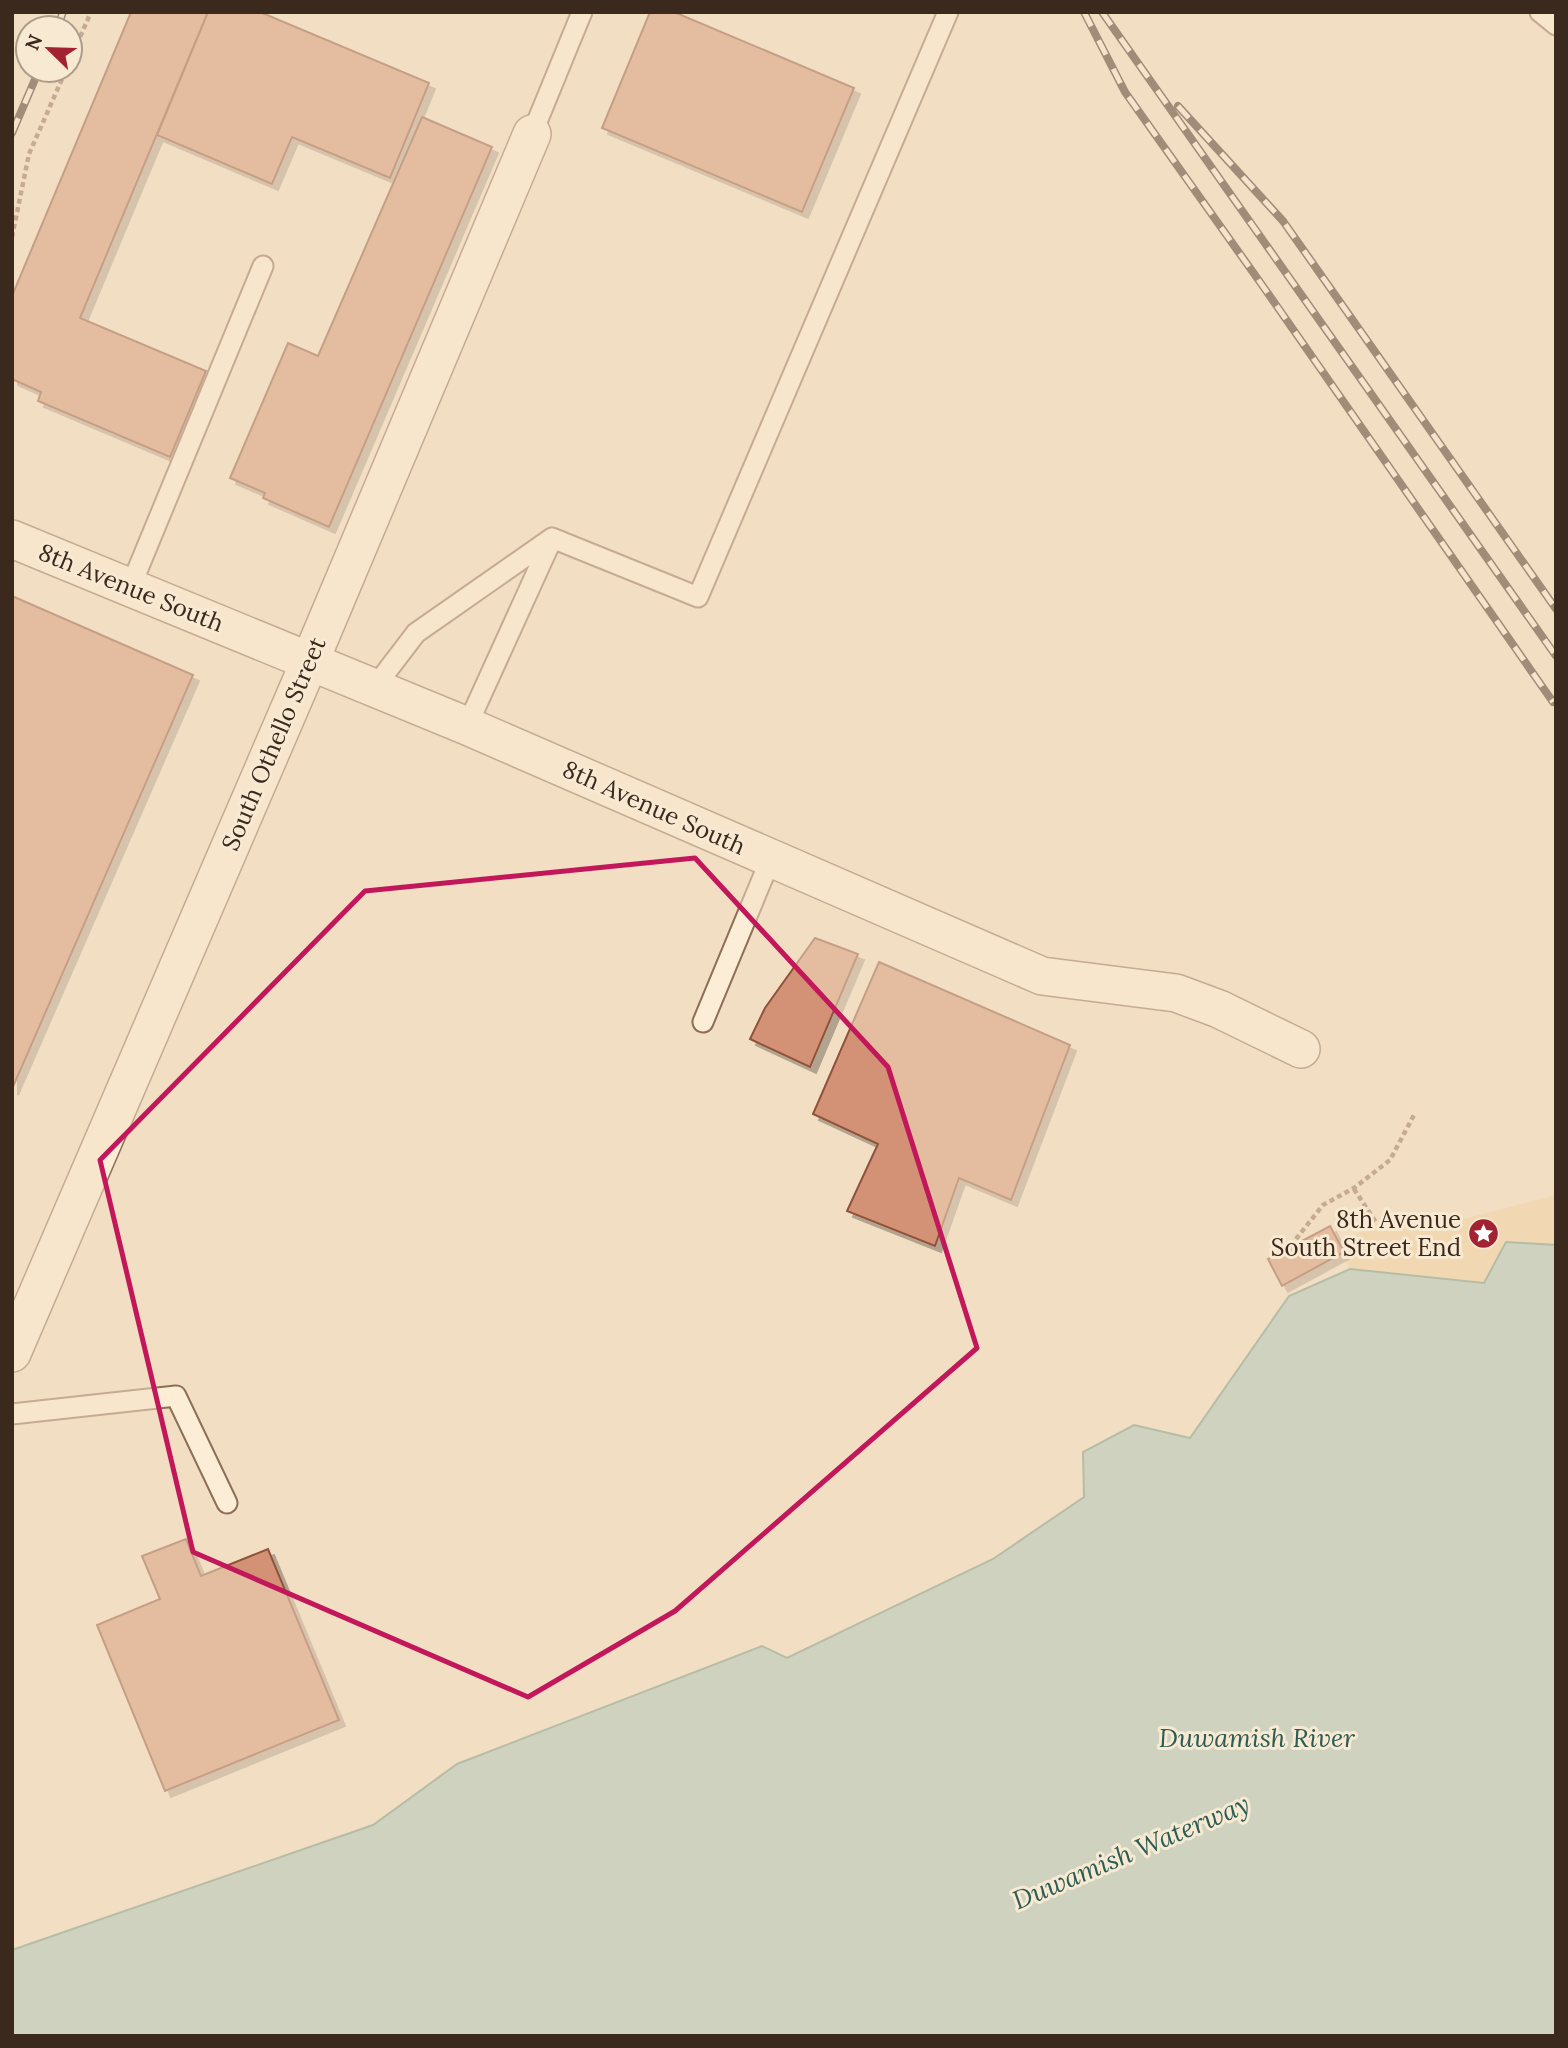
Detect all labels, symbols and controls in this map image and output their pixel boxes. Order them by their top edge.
north arrow [14,14,84,84]
text: N [19,31,47,54]
street label: 8th Avenue South [34,536,228,639]
street label: South Othello Street [215,632,333,855]
street label: 8th Avenue South [558,753,750,862]
place label: 8th Avenue South Street End [1271,1204,1461,1263]
place icon: 8th Avenue South Street End [1467,1217,1501,1251]
water label: Duwamish River [1159,1721,1355,1754]
water label: Duwamish Waterway [1007,1787,1254,1916]

